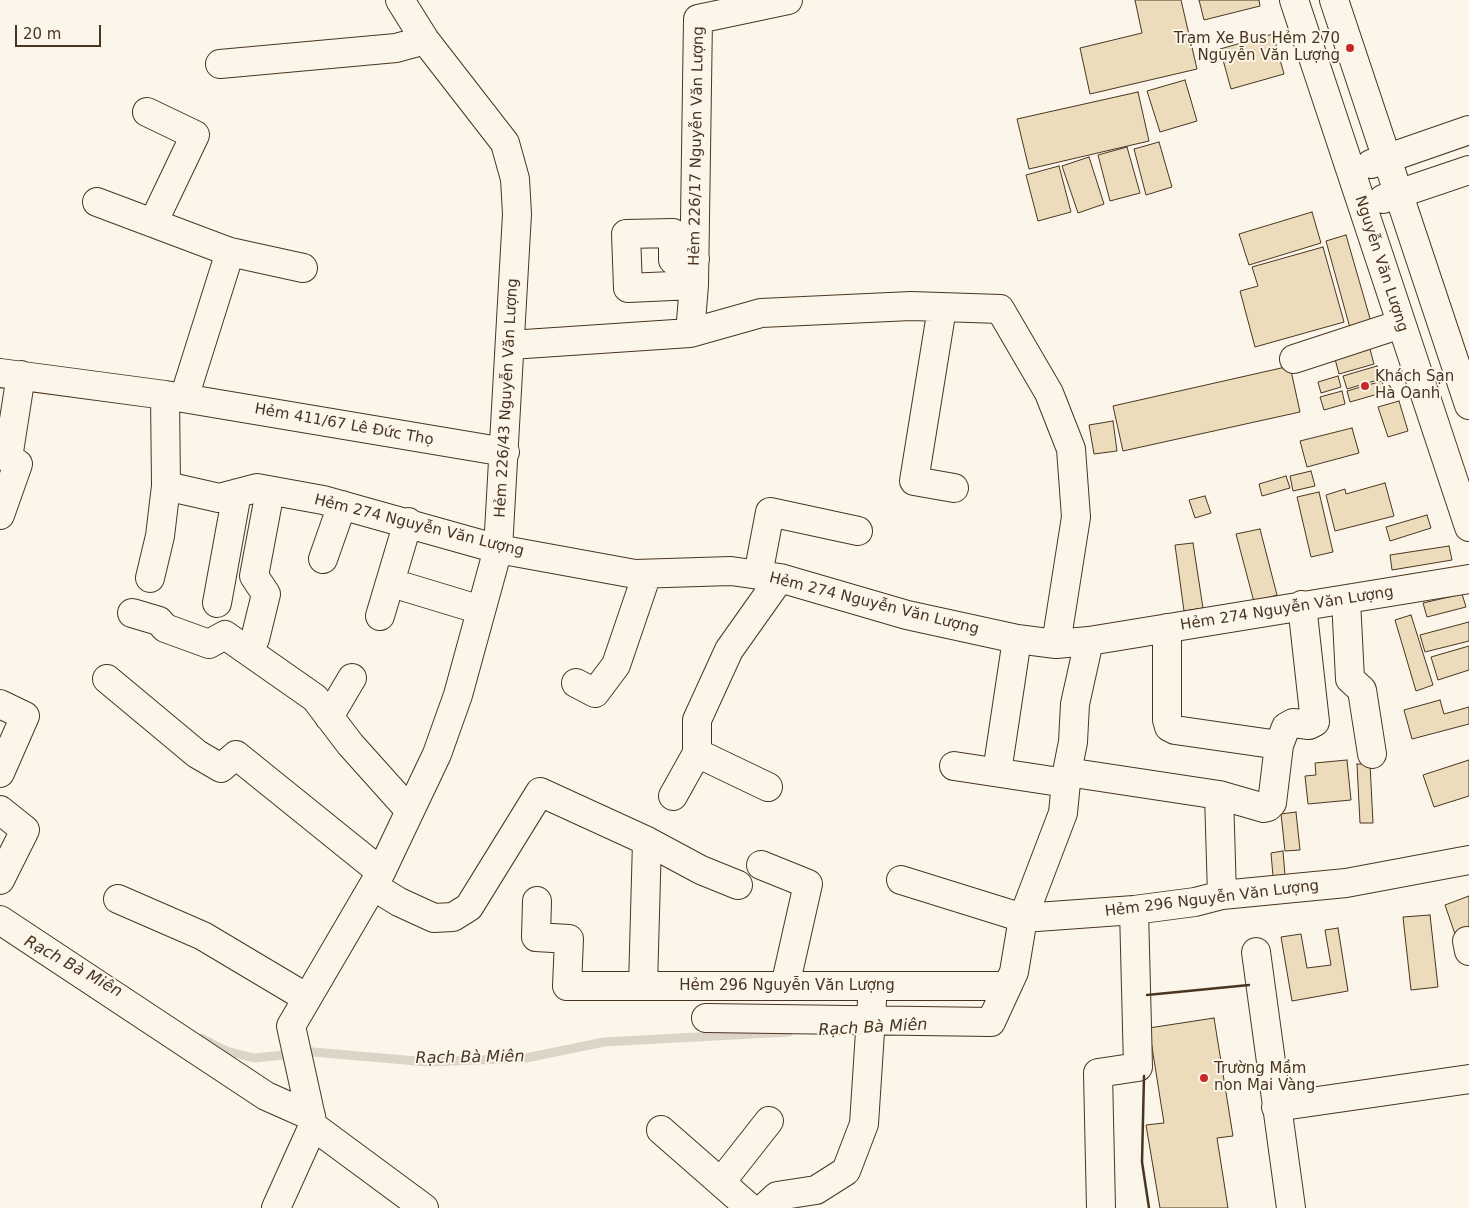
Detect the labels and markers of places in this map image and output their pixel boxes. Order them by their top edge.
place label: Trạm Xe Bus Hẻm 270 Nguyễn Văn Lượng [1174,30,1340,65]
marker: Trạm Xe Bus Hẻm 270 Nguyễn Văn Lượng [1344,42,1356,54]
place label: Khách Sạn Hà Oanh [1375,368,1454,403]
marker: Khách Sạn Hà Oanh [1359,380,1371,392]
place label: Trường Mầm non Mai Vàng [1214,1060,1315,1095]
marker: Trường Mầm non Mai Vàng [1198,1072,1210,1084]

